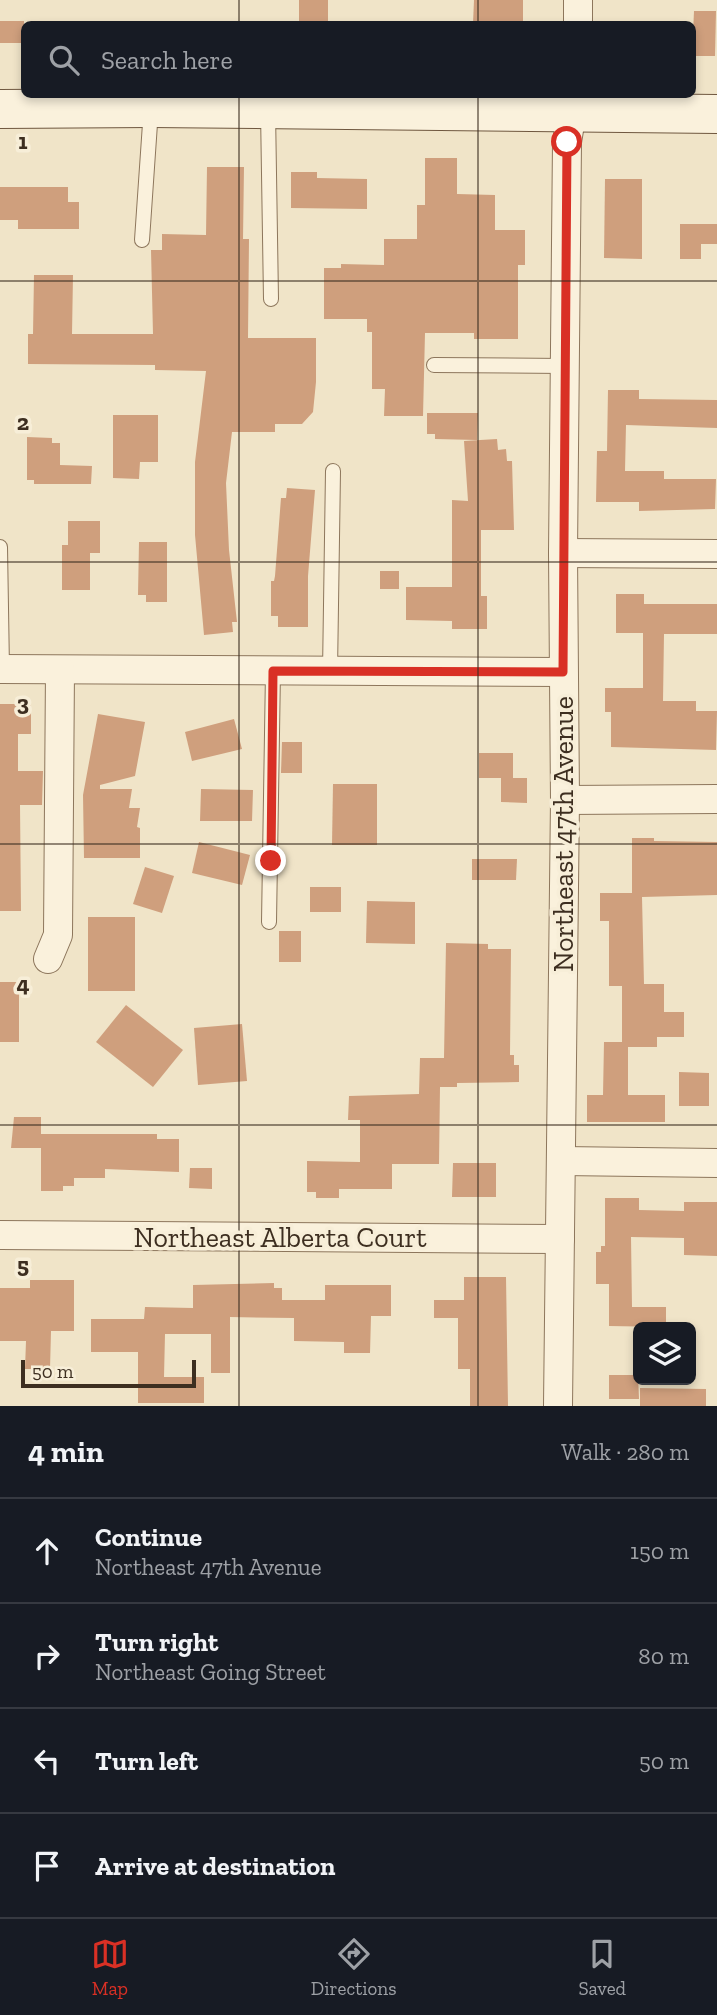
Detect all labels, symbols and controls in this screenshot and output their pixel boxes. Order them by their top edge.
search box [21,21,696,98]
icon: search [45,41,83,79]
text: Search here [101,44,233,76]
route start [551,126,582,157]
text: 1 [18,127,28,155]
text: 2 [17,408,29,436]
text: 3 [17,689,29,717]
street label: Northeast 47th Avenue [547,696,580,972]
route end [255,845,286,876]
text: 4 [16,970,30,998]
street label: Northeast Alberta Court [133,1221,427,1254]
text: 5 [17,1251,29,1279]
map controls [633,1322,696,1385]
button: layers [633,1322,696,1385]
scale bar [21,1357,196,1389]
text: 50 m [32,1360,73,1383]
text: 4 min [28,1434,104,1470]
text: Walk · 280 m [561,1438,689,1466]
text: Continue [95,1521,202,1553]
icon: ahead [28,1532,66,1570]
text: 150 m [630,1537,689,1565]
text: Northeast 47th Avenue [95,1553,322,1581]
text: Turn right [95,1626,218,1658]
icon: right [28,1637,66,1675]
text: 80 m [638,1642,689,1670]
text: Northeast Going Street [95,1658,326,1686]
icon: left [28,1742,66,1780]
text: Turn left [95,1745,198,1777]
text: 50 m [639,1747,689,1775]
icon: arrive [28,1847,66,1885]
text: Arrive at destination [95,1850,335,1882]
tab: Map [91,1935,129,2000]
tab: Directions [311,1935,397,2000]
tab: Saved [578,1935,626,2000]

